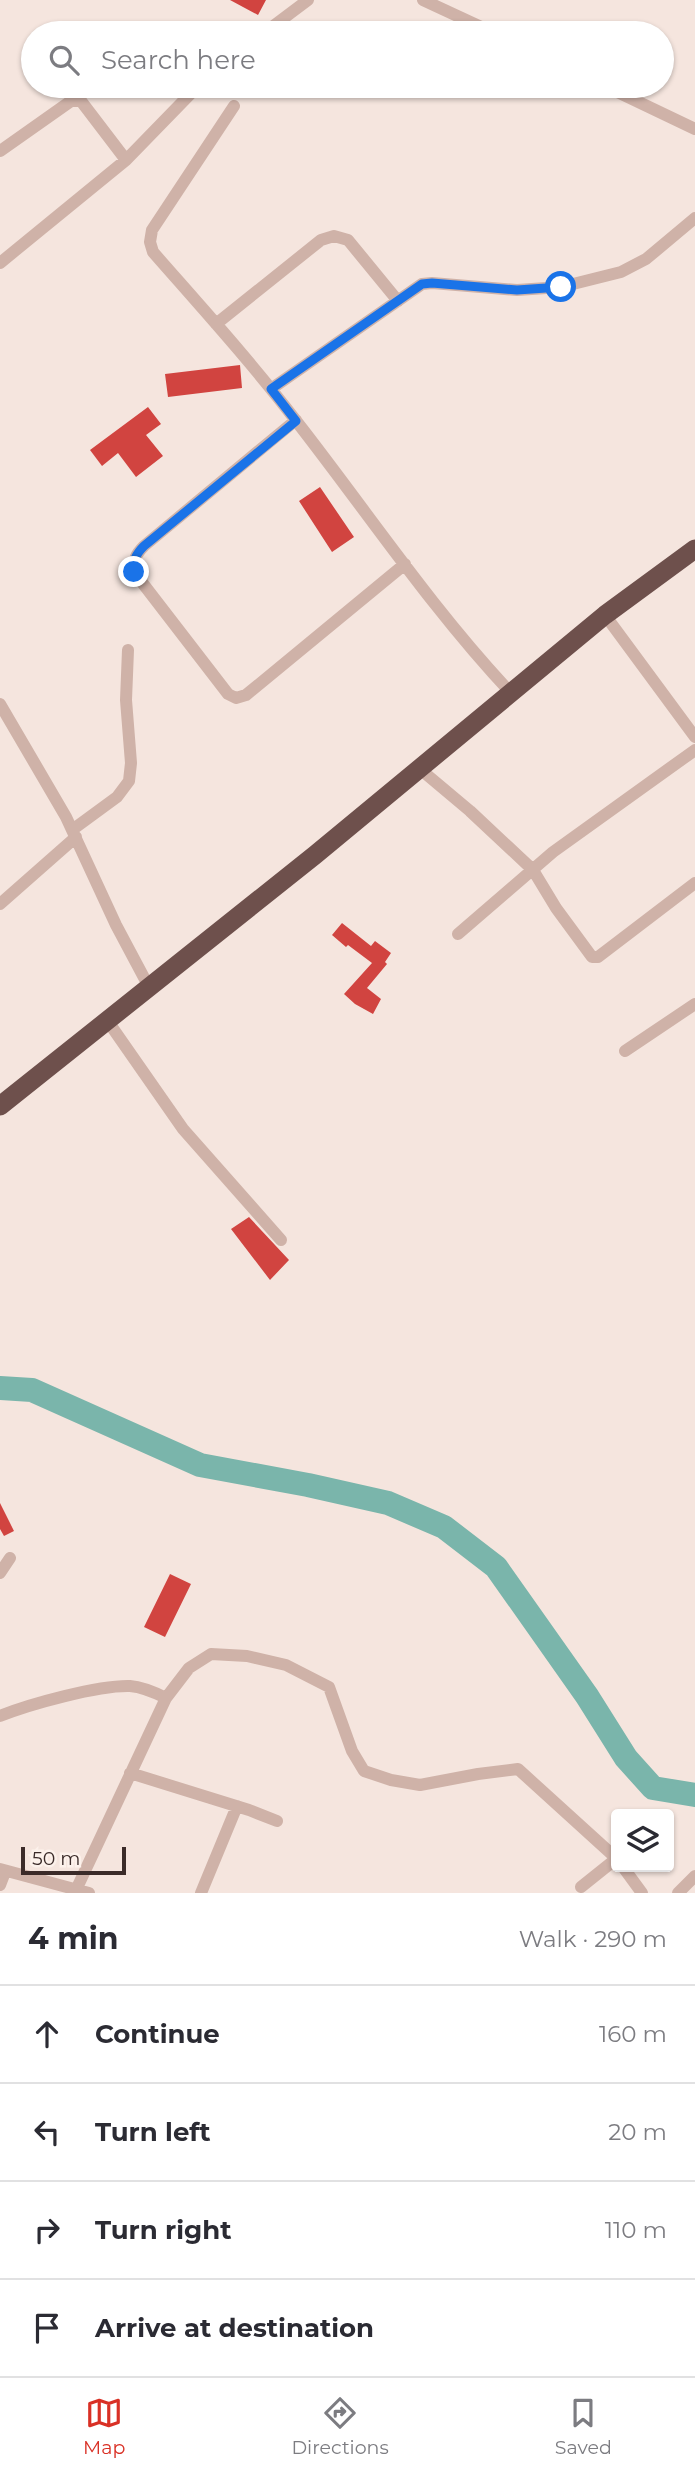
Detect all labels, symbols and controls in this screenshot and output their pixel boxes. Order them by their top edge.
search box [21,21,674,98]
icon: search [45,41,83,79]
text: Search here [101,44,256,76]
route start [545,271,576,302]
route end [118,556,149,587]
map controls [611,1809,674,1872]
button: layers [611,1809,674,1872]
scale bar [21,1844,126,1876]
text: 50 m [32,1847,80,1870]
text: 4 min [28,1920,118,1957]
text: Walk · 290 m [519,1925,667,1953]
icon: ahead [28,2015,66,2053]
text: Continue [95,2018,220,2050]
text: 160 m [599,2020,667,2048]
icon: left [28,2113,66,2151]
text: Turn left [95,2116,211,2148]
text: 20 m [608,2118,667,2146]
icon: right [28,2211,66,2249]
text: Turn right [95,2214,231,2246]
text: 110 m [605,2216,667,2244]
icon: arrive [28,2309,66,2347]
text: Arrive at destination [95,2312,374,2344]
tab: Map [83,2394,125,2459]
tab: Directions [291,2394,389,2459]
tab: Saved [555,2394,612,2459]

